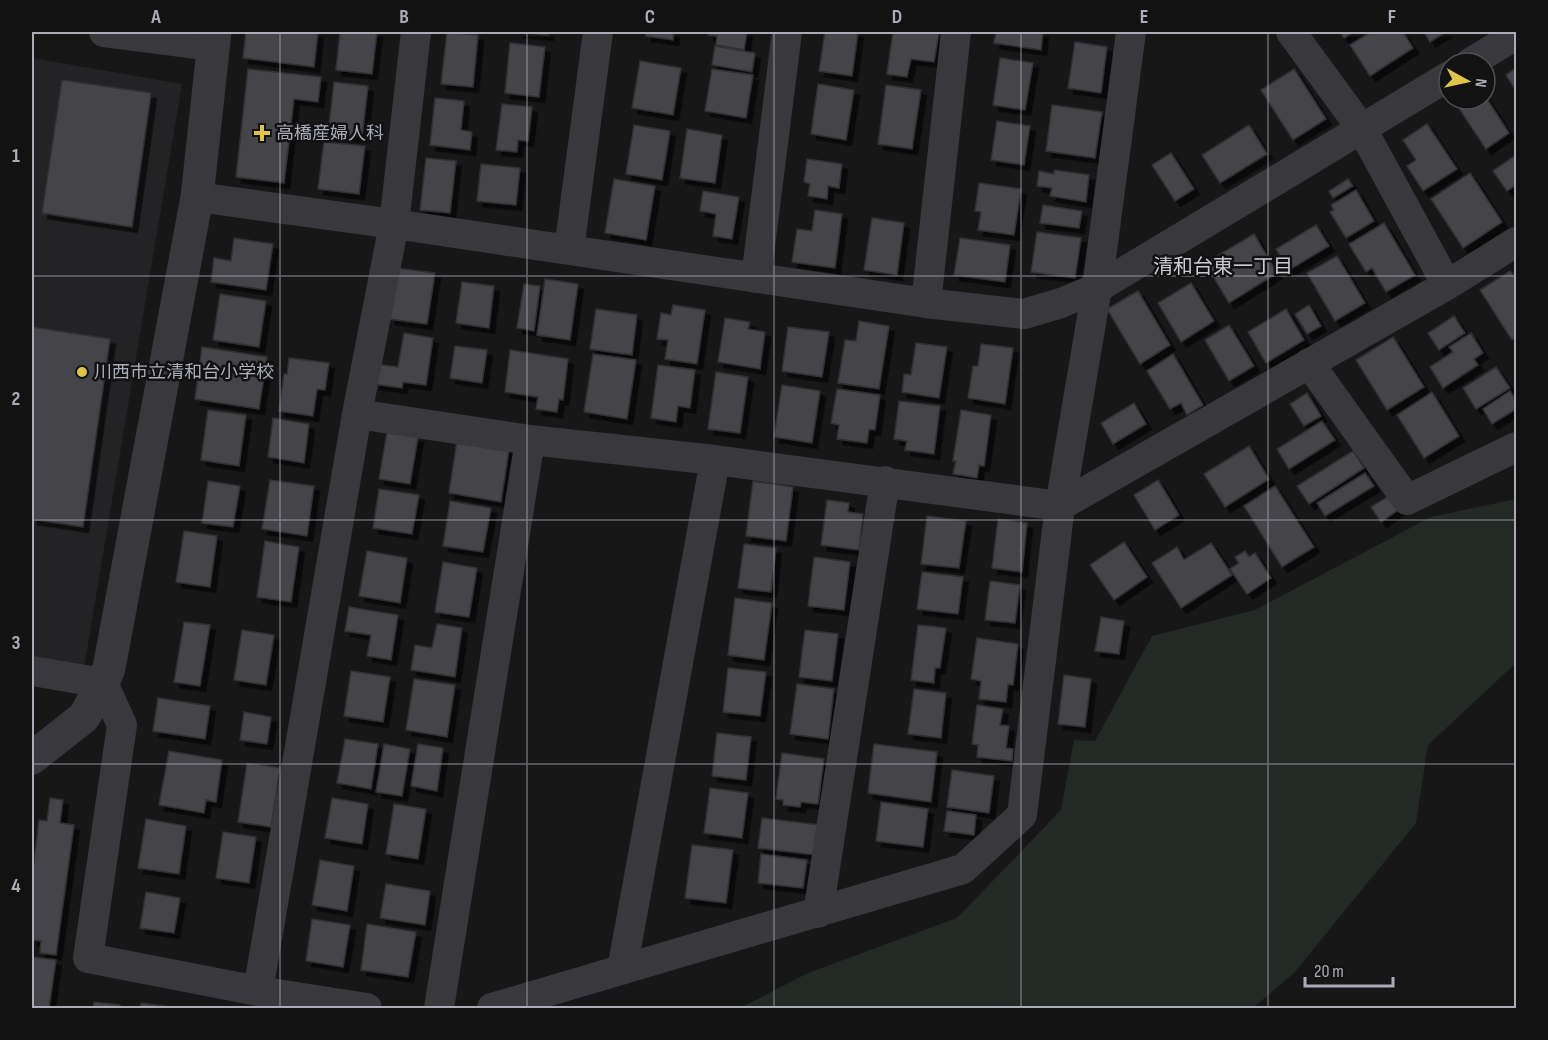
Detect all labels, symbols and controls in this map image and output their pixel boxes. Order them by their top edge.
text: A [150,5,161,29]
text: B [399,5,409,29]
text: C [645,5,655,29]
text: D [892,5,902,29]
text: E [1140,5,1148,29]
text: F [1388,5,1396,29]
north arrow [1437,51,1497,111]
text: N [1470,77,1490,88]
place label: 高橋産婦人科 [276,123,384,144]
marker: 高橋産婦人科 [253,124,271,142]
text: 1 [12,144,20,168]
district label: 清和台東一丁目 [1153,255,1293,279]
place label: 川西市立清和台小学校 [94,362,274,383]
marker: 川西市立清和台小学校 [75,365,89,379]
text: 2 [12,387,20,411]
text: 3 [12,631,21,655]
text: 4 [11,874,21,898]
scale bar [1305,950,1394,988]
text: 20 m [1314,961,1344,982]

